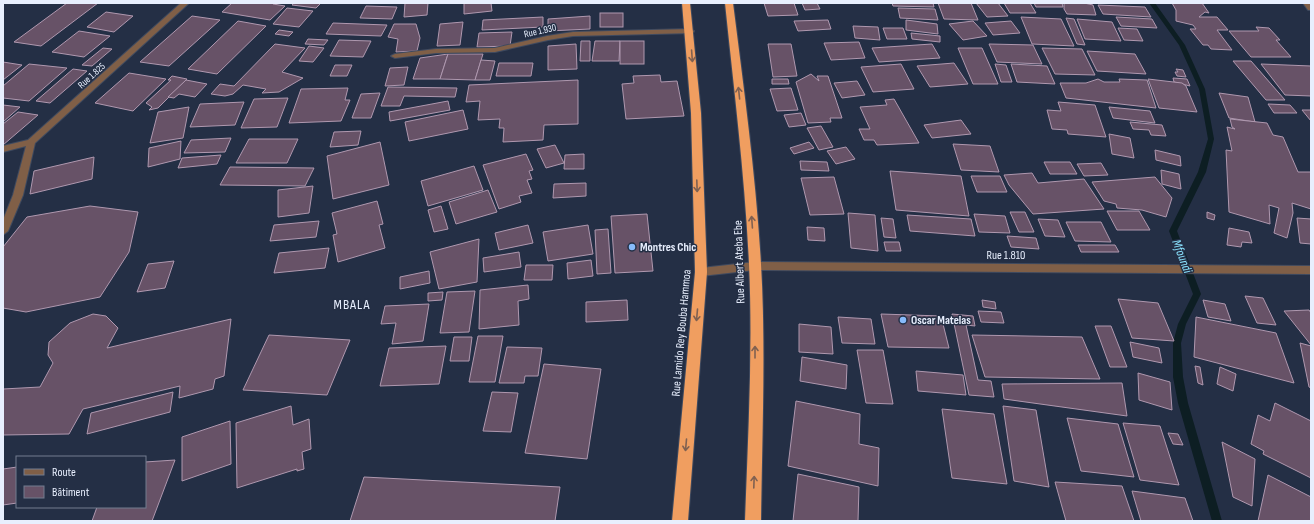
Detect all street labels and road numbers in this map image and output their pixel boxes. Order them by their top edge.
street label: Rue 1.930 [523,21,558,41]
street label: Rue 1.825 [76,60,108,91]
street label: Rue Albert Ateba Ebe [731,220,748,304]
street label: Rue 1.810 [987,248,1025,263]
street label: Rue Lamido Rey Bouba Hammoa [668,269,695,397]

